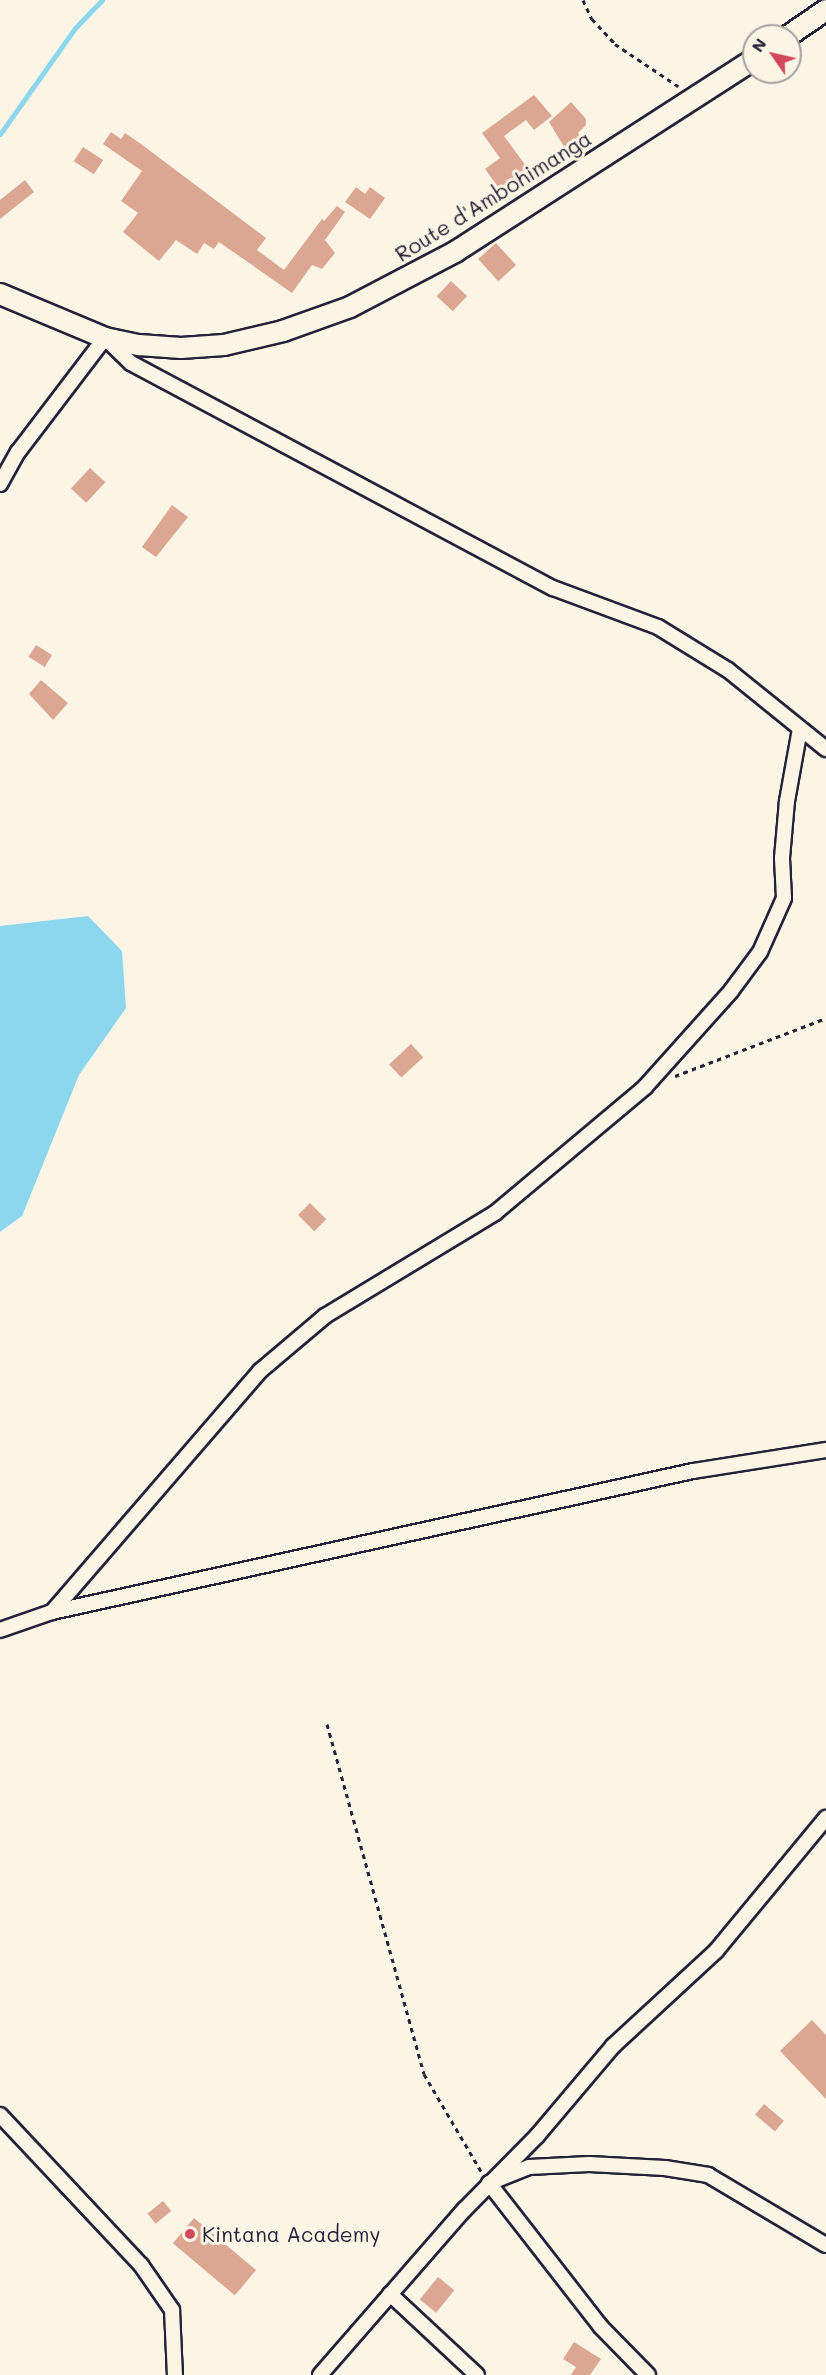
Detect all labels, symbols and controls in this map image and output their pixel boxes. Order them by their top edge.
north arrow [742,24,802,84]
text: N [746,34,770,56]
street label: Route d'Ambohimanga [390,125,596,267]
place label: Kintana Academy [202,2221,381,2247]
marker: Kintana Academy [183,2227,197,2241]

